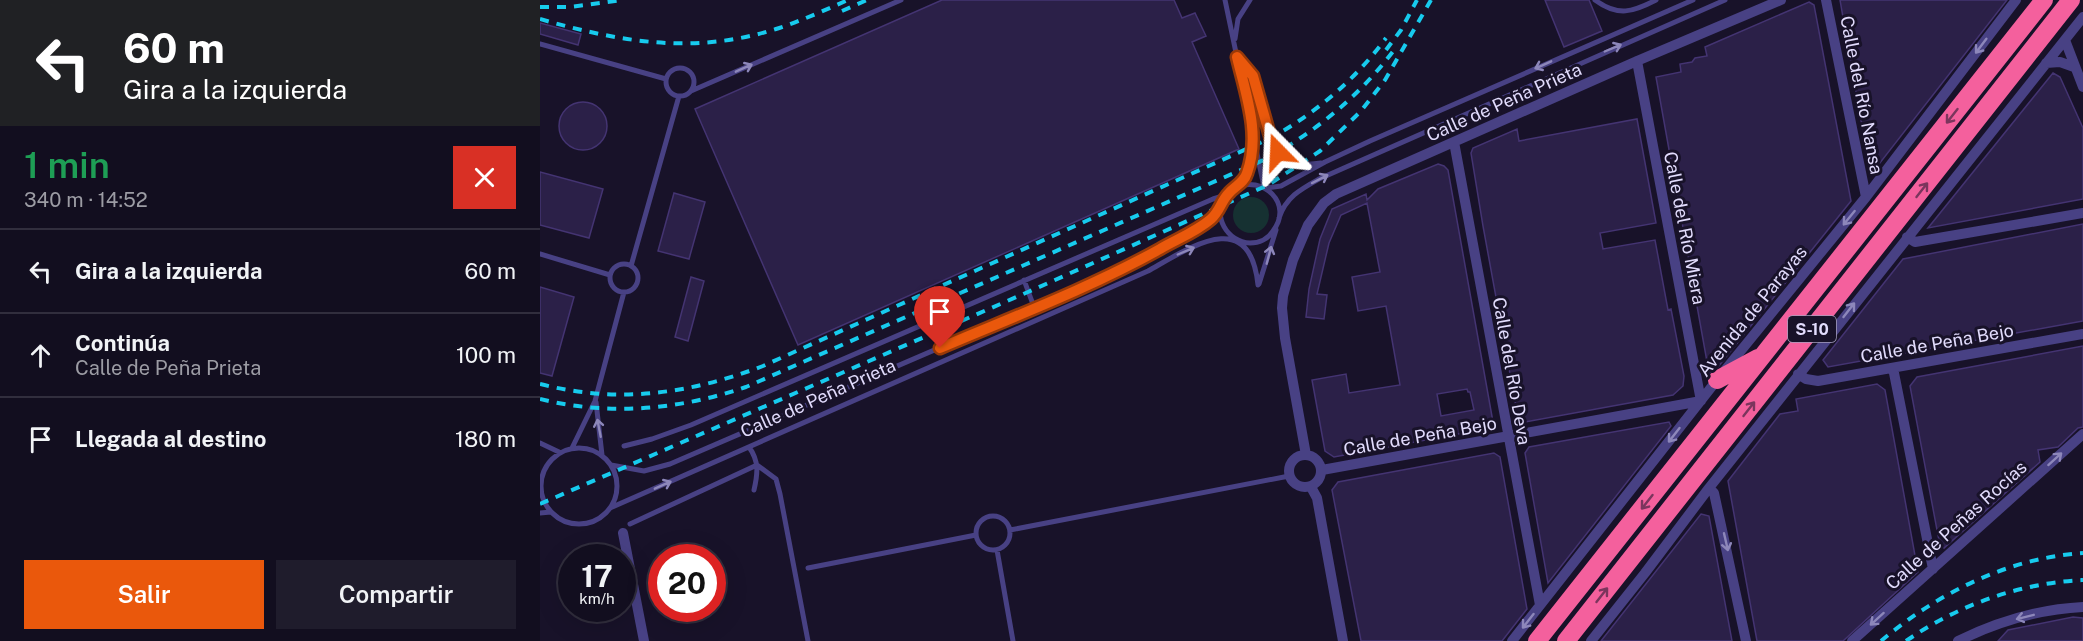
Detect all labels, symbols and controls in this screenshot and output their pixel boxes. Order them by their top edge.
street label: Calle del Río Nansa [1836,14,1888,176]
text: 60 m [123,23,225,72]
icon: left [24,24,102,102]
one-way arrow [1974,38,1987,54]
one-way arrow [1604,42,1622,53]
street label: Calle de Peña Prieta [1423,58,1585,146]
one-way arrow [1534,60,1552,71]
one-way arrow [735,62,753,73]
text: Gira a la izquierda [123,73,347,105]
one-way arrow [1945,108,1958,124]
position arrow [1246,120,1310,184]
text: 1 min [24,144,110,186]
button: close [453,146,516,209]
street label: Calle del Río Miera [1660,150,1710,306]
one-way arrow [1311,172,1329,184]
one-way arrow [1915,182,1928,198]
text: 340 m · 14:52 [24,188,148,212]
one-way arrow [1842,210,1856,225]
street label: Avenida de Parayas [1693,242,1811,380]
one-way arrow [1177,245,1195,256]
one-way arrow [1263,246,1275,265]
icon: left [24,255,57,288]
text: Gira a la izquierda [75,258,262,284]
text: 60 m [465,258,516,284]
pin [914,286,965,348]
icon: arrive [923,295,956,328]
street label: Calle del Río Deva [1489,296,1535,446]
one-way arrow [1842,302,1855,318]
road number: S-10 [1788,316,1836,342]
street label: Calle de Peña Bejo [1859,319,2015,367]
text: Continúa [75,330,170,356]
icon: ahead [24,339,57,372]
text: 100 m [456,342,516,368]
street label: Calle de Peña Prieta [737,354,899,442]
text: Calle de Peña Prieta [75,356,261,380]
one-way arrow [1743,401,1756,417]
street label: Calle de Peña Bejo [1342,412,1498,460]
one-way arrow [593,419,604,438]
icon: arrive [24,423,57,456]
text: Llegada al destino [75,426,266,452]
text: 180 m [455,426,516,452]
one-way arrow [1667,427,1680,443]
one-way arrow [2047,452,2062,466]
street label: Calle de Peñas Rocías [1881,456,2031,594]
one-way arrow [654,478,672,489]
one-way arrow [1641,494,1654,510]
one-way arrow [1720,533,1732,552]
speed limit sign: 20 [648,544,726,622]
text: 17 [581,558,613,594]
button: Salir [24,560,264,629]
button: Compartir [276,560,516,629]
one-way arrow [1596,587,1609,603]
text: km/h [579,590,615,607]
one-way arrow [2016,611,2035,623]
one-way arrow [1870,612,1885,626]
one-way arrow [1521,613,1534,629]

